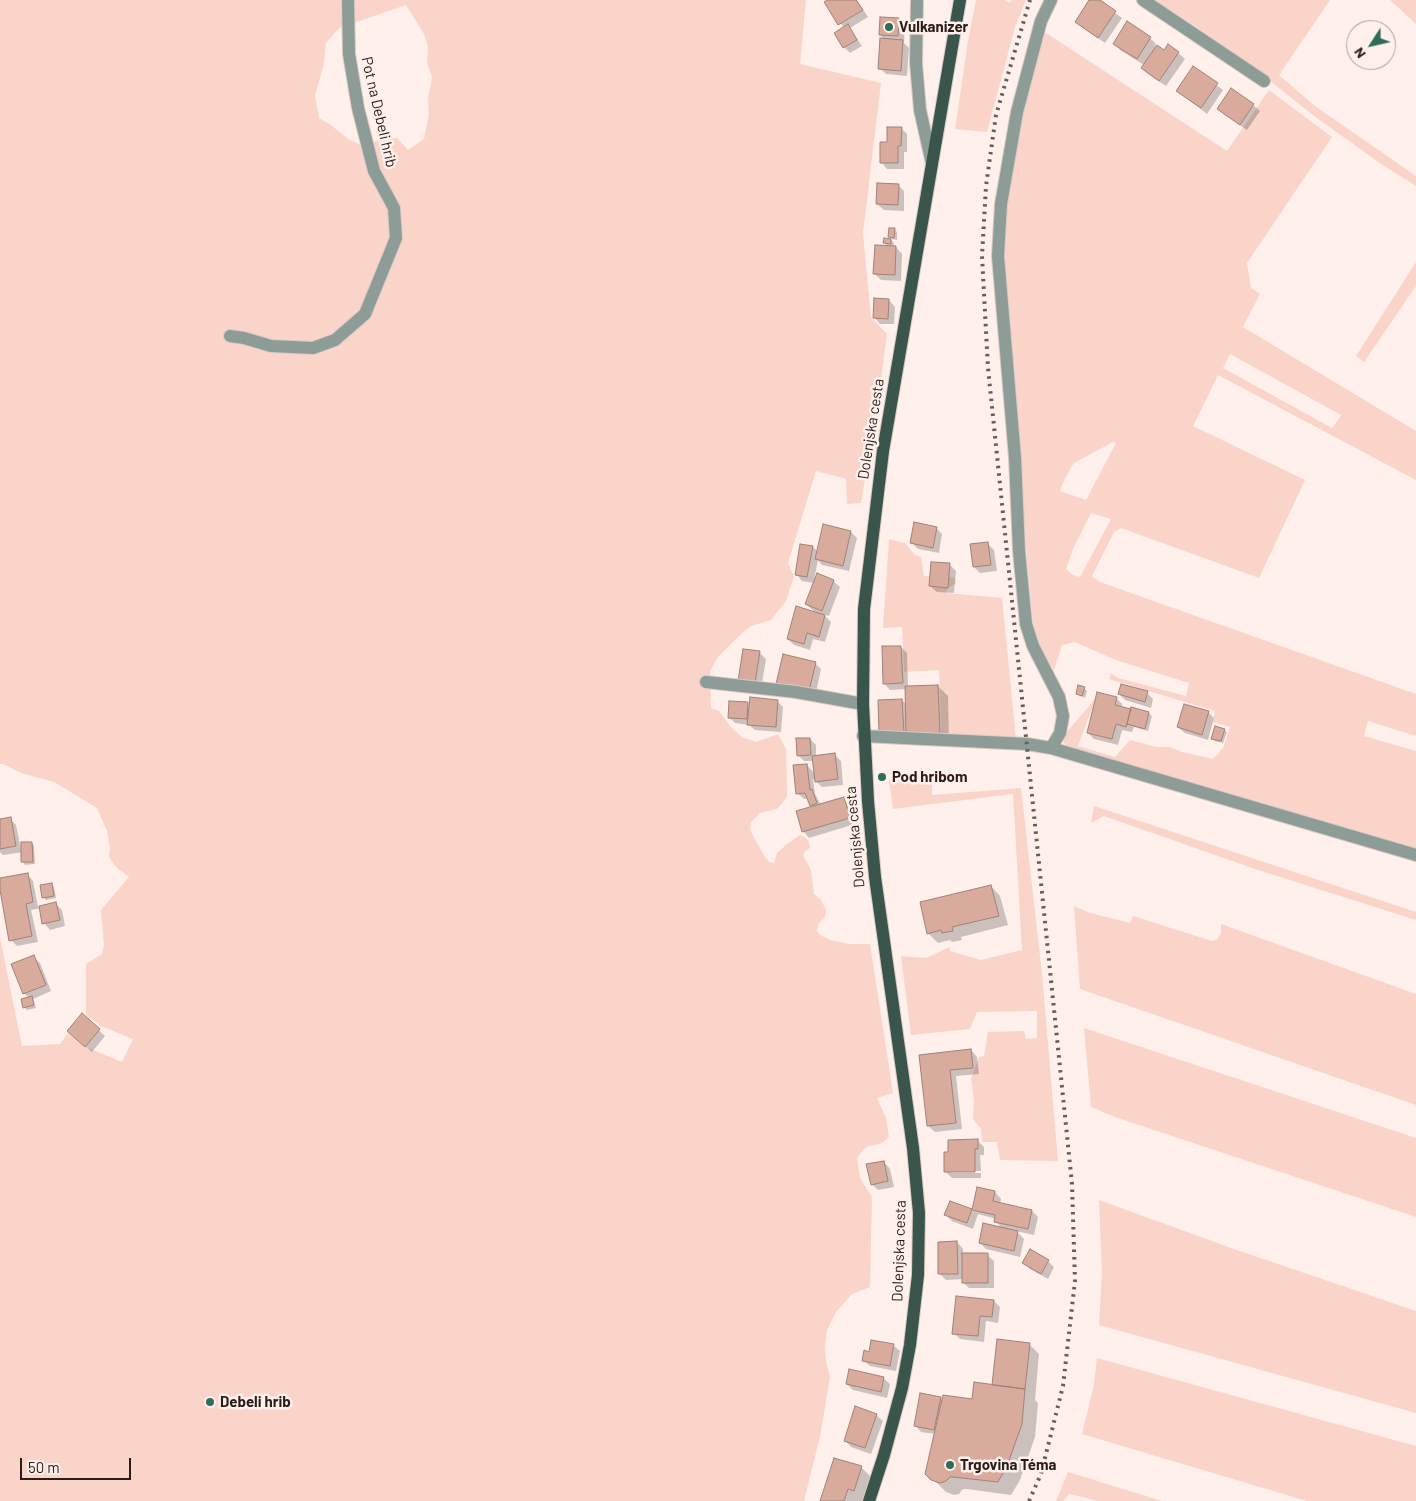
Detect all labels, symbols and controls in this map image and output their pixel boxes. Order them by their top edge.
place label: Vulkanizer [899,18,968,36]
north arrow [1346,20,1396,70]
marker: Vulkanizer [883,21,895,33]
text: N [1349,45,1369,62]
street label: Pot na Debeli hrib [358,55,400,169]
street label: Dolenjska cesta [854,377,888,481]
place label: Pod hribom [892,768,967,786]
marker: Pod hribom [876,771,888,783]
street label: Dolenjska cesta [842,785,868,889]
street label: Dolenjska cesta [888,1200,910,1302]
place label: Debeli hrib [220,1393,291,1411]
marker: Debeli hrib [204,1396,216,1408]
scale bar [22,1448,134,1480]
place label: Trgovina Téma [960,1456,1056,1474]
text: 50 m [28,1458,60,1476]
marker: Trgovina Téma [944,1459,956,1471]

